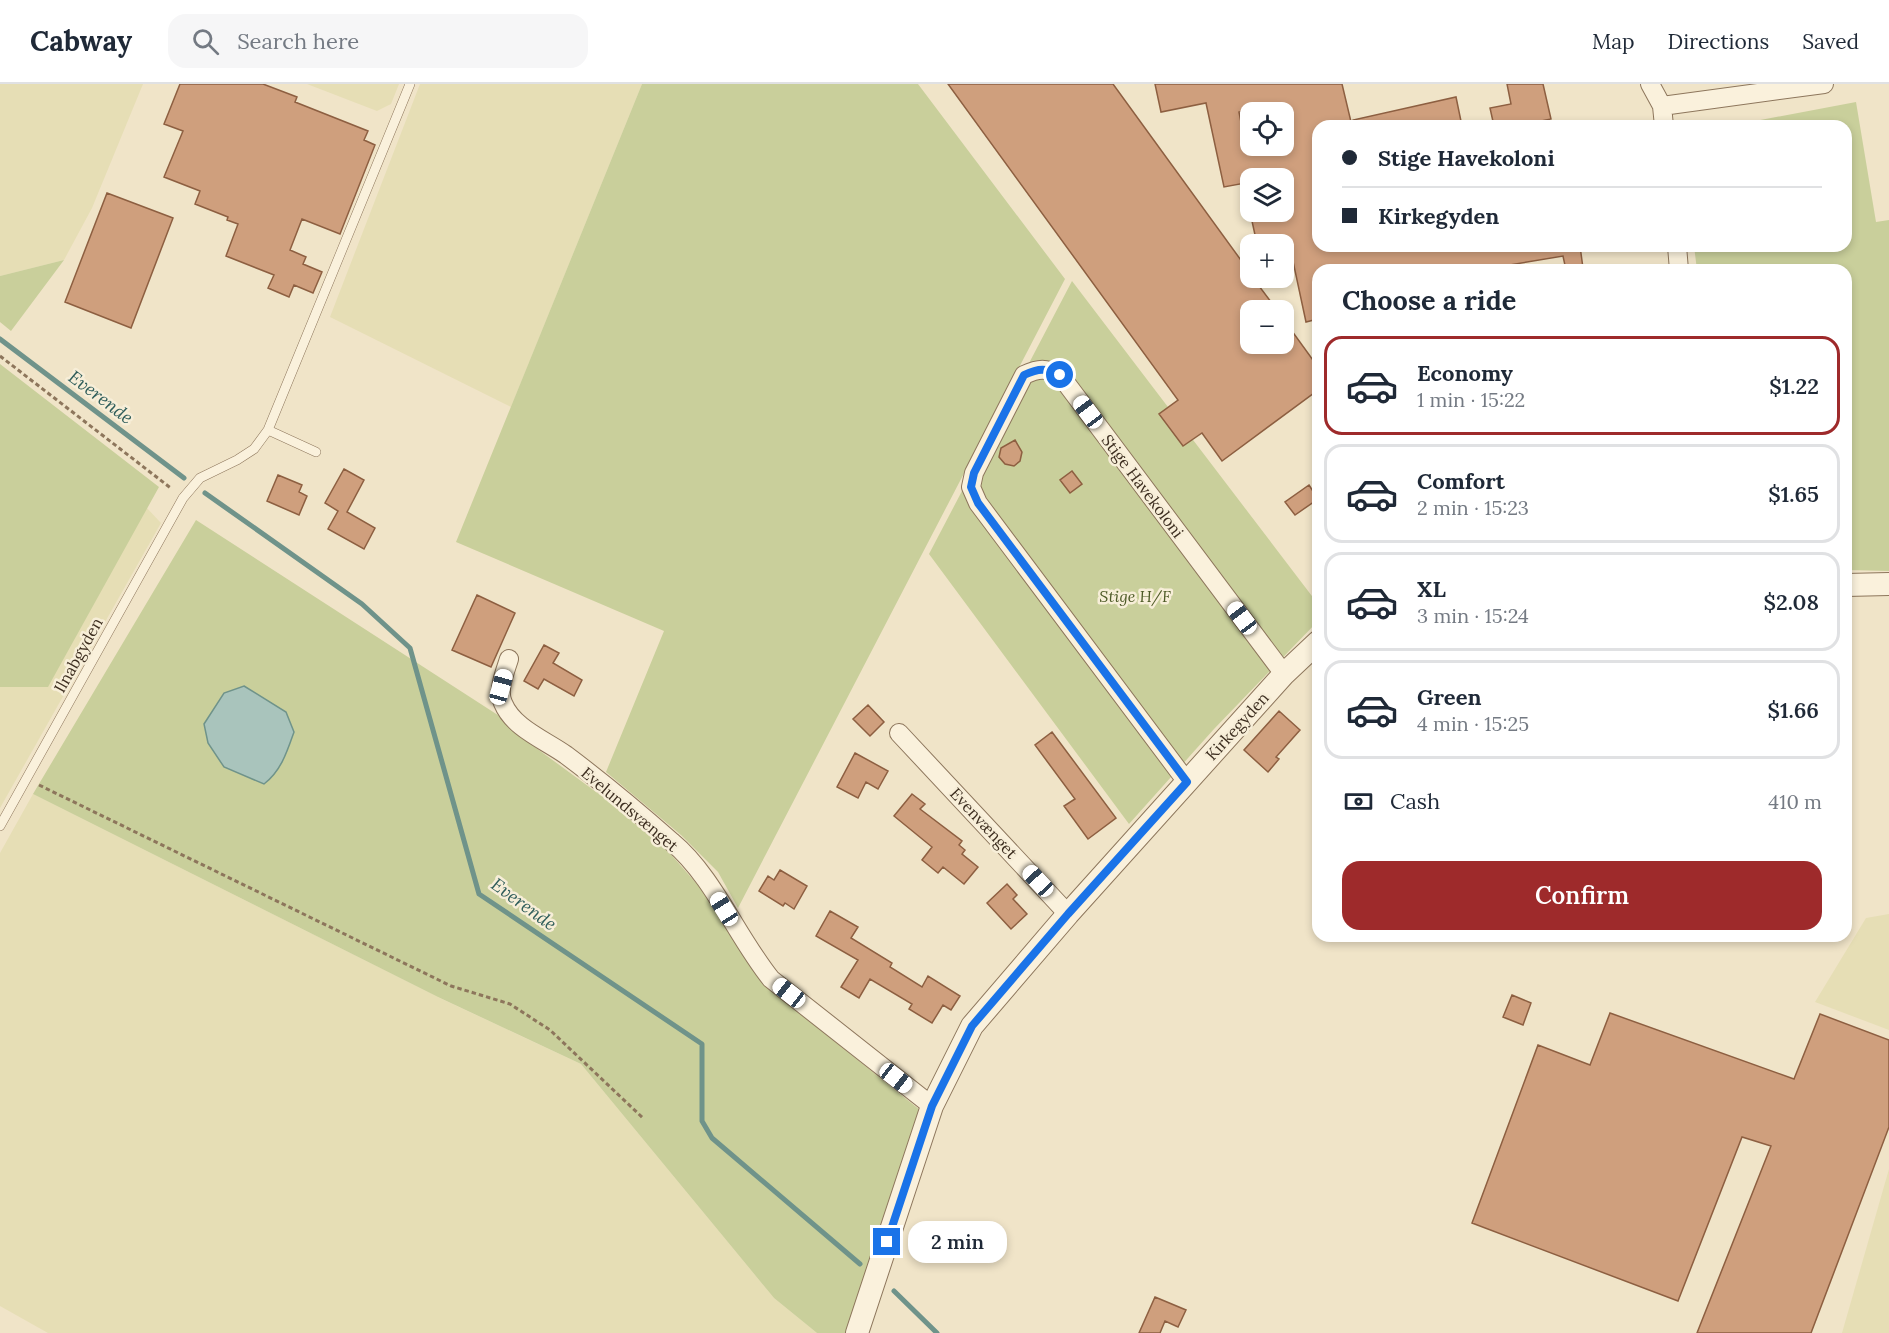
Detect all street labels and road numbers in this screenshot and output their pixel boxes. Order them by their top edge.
street label: Stige Havekoloni [1098,430,1188,542]
street label: Ilnabgyden [49,614,107,696]
street label: Kirkegyden [1201,688,1273,764]
street label: Evelundsvænget [577,763,683,856]
street label: Evenvænget [946,783,1022,863]

